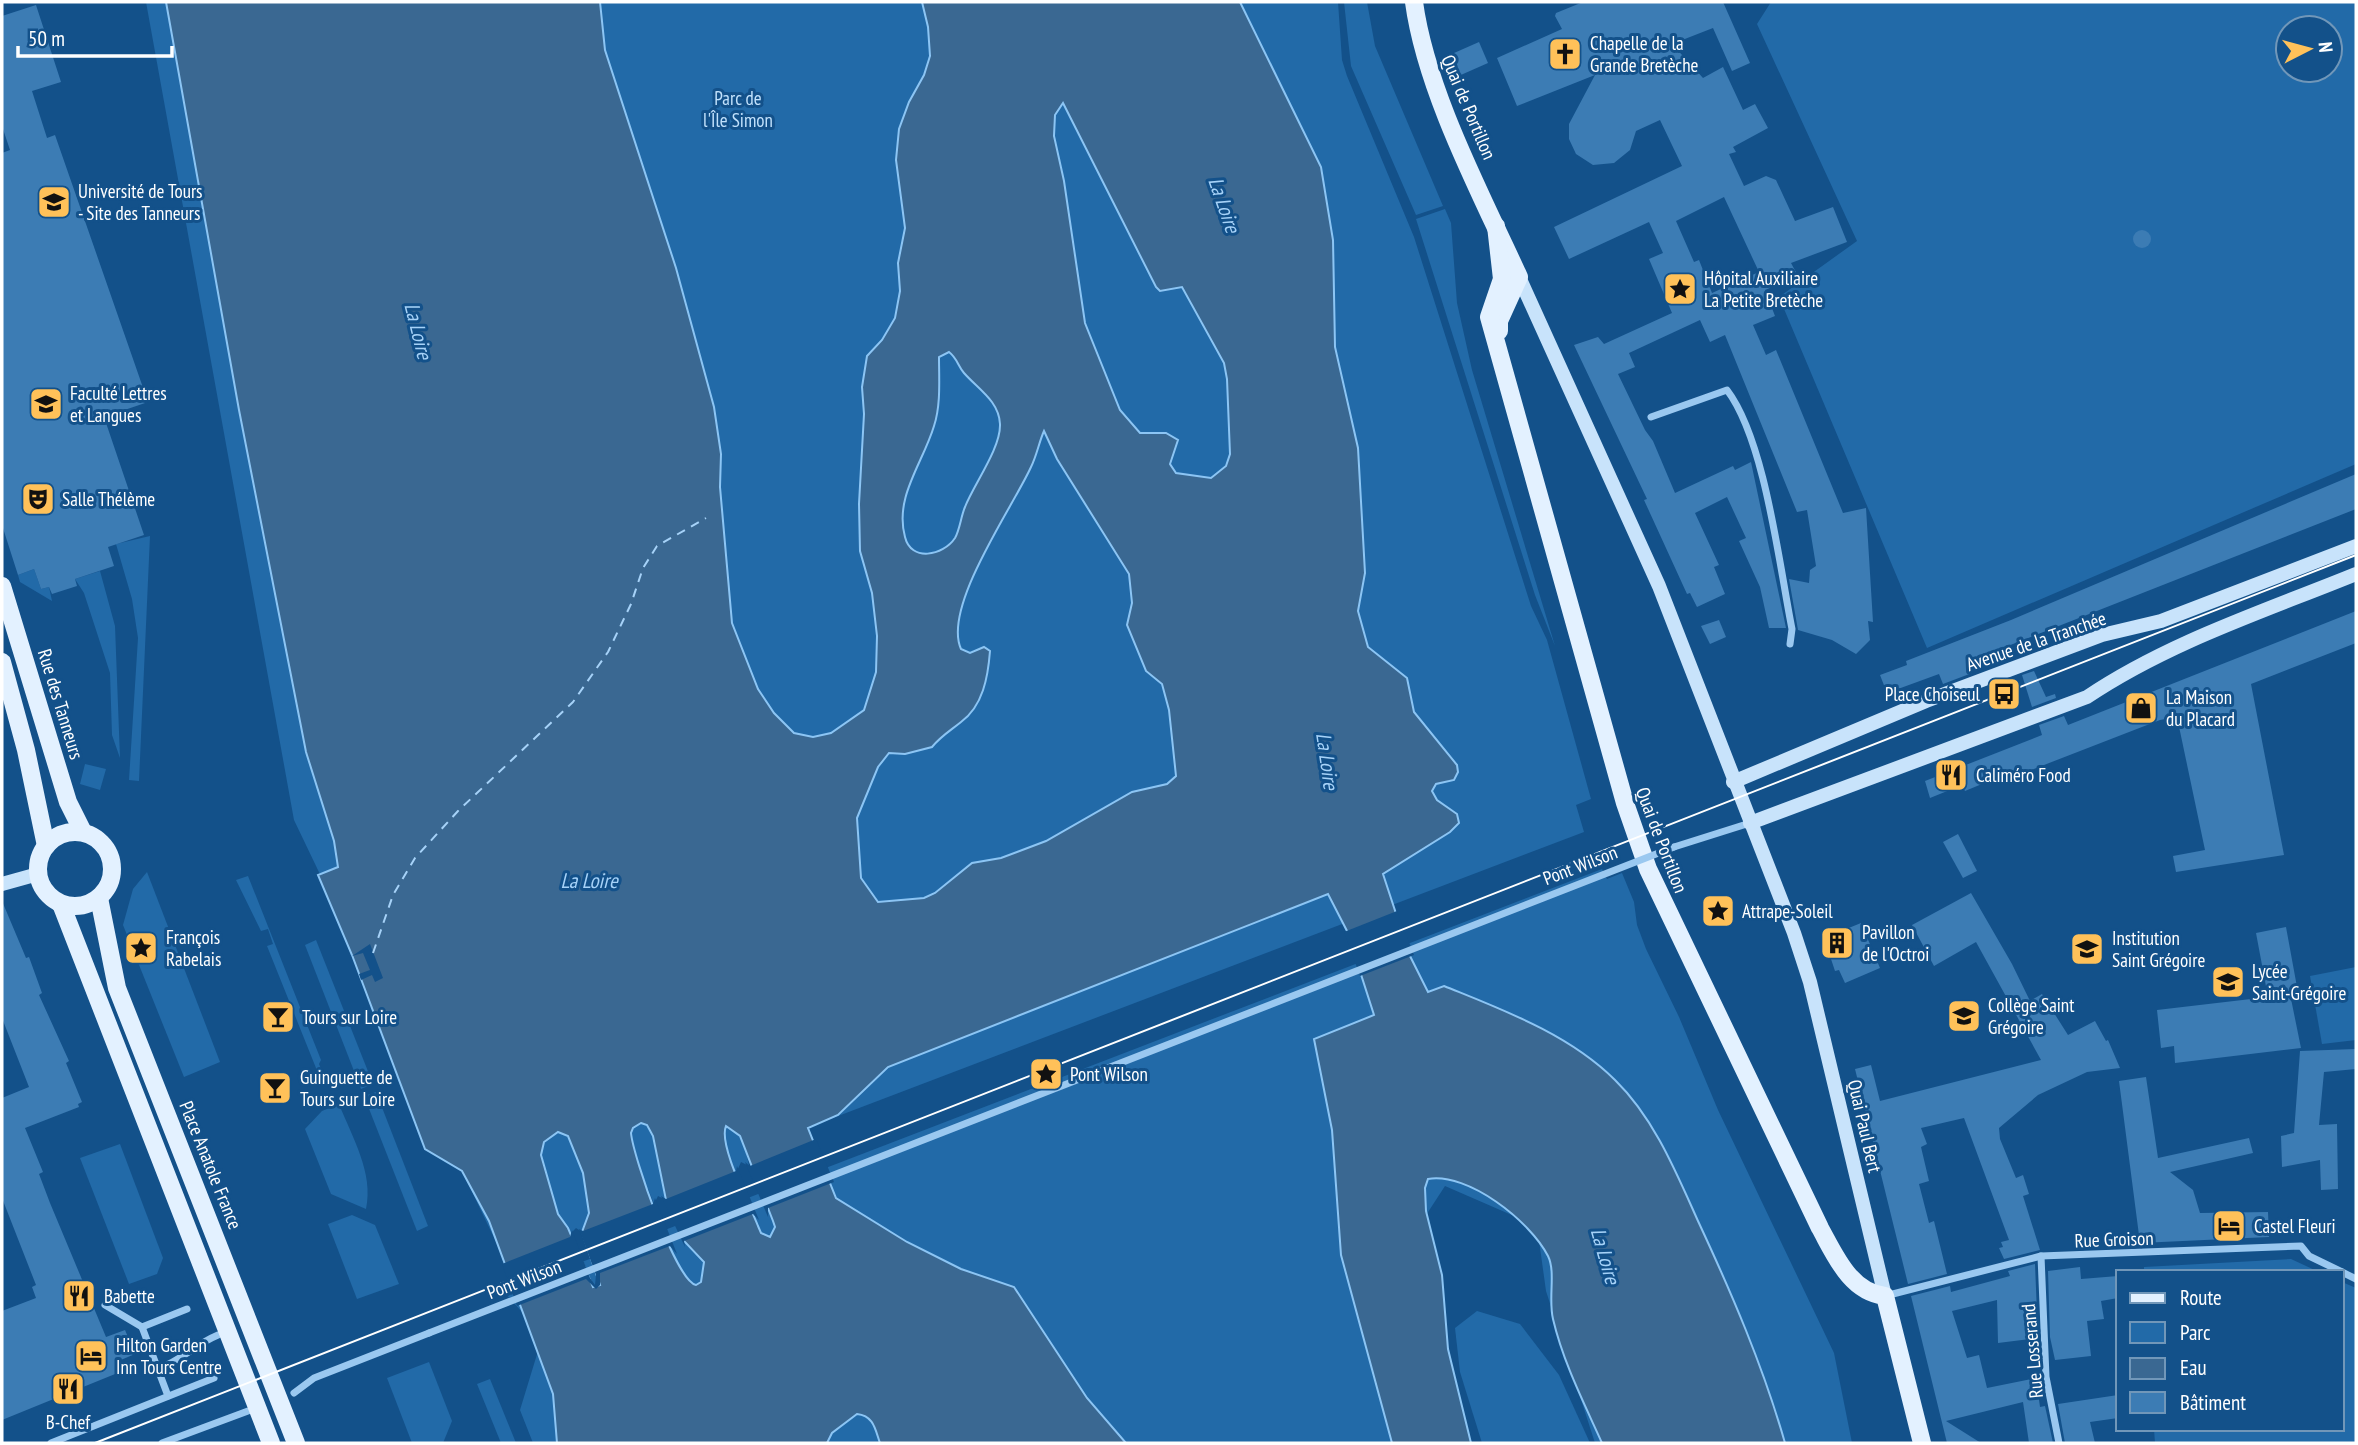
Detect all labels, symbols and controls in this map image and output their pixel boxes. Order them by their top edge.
scale bar [18,14,172,58]
north arrow [2274,14,2344,84]
text: 50 m [28,25,65,52]
place label: Chapelle de la Grande Bretèche [1590,31,1698,77]
church icon: Chapelle de la Grande Bretèche [1546,35,1584,73]
text: N [2313,41,2338,54]
street label: Quai de Portillon [1436,51,1502,163]
park label: Parc de l'Île Simon [703,86,773,132]
water label: La Loire [1202,173,1247,237]
place label: Université de Tours - Site des Tanneurs [78,179,203,225]
school or university icon: Université de Tours - Site des Tanneurs [35,183,73,221]
place label: Hôpital Auxiliaire La Petite Bretèche [1704,266,1823,312]
place icon: Hôpital Auxiliaire La Petite Bretèche [1661,270,1699,308]
water label: La Loire [398,300,439,363]
place label: Faculté Lettres et Langues [70,381,167,427]
school or university icon: Faculté Lettres et Langues [27,385,65,423]
theatre icon: Salle Thélème [19,480,57,518]
place label: Salle Thélème [62,487,155,511]
street label: Avenue de la Tranchée [1963,606,2109,676]
street label: Rue des Tanneurs [33,646,89,762]
bus stop icon: Place Choiseul [1985,675,2023,713]
place label: Place Choiseul [1885,682,1981,706]
place label: La Maison du Placard [2166,685,2235,731]
shop icon: La Maison du Placard [2122,689,2160,727]
water label: La Loire [1310,731,1345,792]
restaurant icon: Caliméro Food [1932,756,1970,794]
place label: Caliméro Food [1976,763,2071,787]
street label: Quai de Portillon [1631,784,1693,896]
street label: Pont Wilson [1539,840,1621,890]
water label: La Loire [560,867,619,894]
place icon: Attrape-Soleil [1699,892,1737,930]
place label: Attrape-Soleil [1742,899,1833,923]
place label: Pavillon de l'Octroi [1862,920,1929,966]
building icon: Pavillon de l'Octroi [1818,924,1856,962]
place label: François Rabelais [166,925,221,971]
place label: Institution Saint Grégoire [2112,926,2205,972]
place icon: François Rabelais [122,929,160,967]
school or university icon: Institution Saint Grégoire [2068,930,2106,968]
place label: Lycée Saint-Grégoire [2252,959,2347,1005]
school or university icon: Lycée Saint-Grégoire [2209,963,2247,1001]
place label: Collège Saint Grégoire [1988,993,2075,1039]
school or university icon: Collège Saint Grégoire [1945,997,1983,1035]
bar icon: Tours sur Loire [259,998,297,1036]
place label: Tours sur Loire [302,1005,397,1029]
place icon: Pont Wilson [1027,1055,1065,1093]
place label: Pont Wilson [1070,1062,1148,1086]
place label: Guinguette de Tours sur Loire [300,1065,395,1111]
bar icon: Guinguette de Tours sur Loire [256,1069,294,1107]
street label: Quai Paul Bert [1843,1077,1887,1175]
street label: Place Anatole France [174,1097,248,1233]
hotel icon: Castel Fleuri [2210,1207,2248,1245]
place label: Castel Fleuri [2254,1214,2336,1238]
water label: La Loire [1585,1225,1627,1288]
street label: Rue Groison [2074,1226,2154,1252]
street label: Pont Wilson [483,1254,565,1304]
legend [2116,1270,2344,1431]
restaurant icon: Babette [60,1277,98,1315]
place label: Babette [104,1284,155,1308]
text: Route [2180,1284,2222,1311]
street label: Rue Losserand [2016,1303,2048,1399]
text: Parc [2180,1319,2211,1346]
place label: Hilton Garden Inn Tours Centre [116,1333,222,1379]
hotel icon: Hilton Garden Inn Tours Centre [72,1337,110,1375]
text: Eau [2180,1354,2207,1381]
restaurant icon: B-Chef [49,1370,87,1408]
text: Bâtiment [2180,1389,2246,1416]
place label: B-Chef [46,1410,91,1434]

